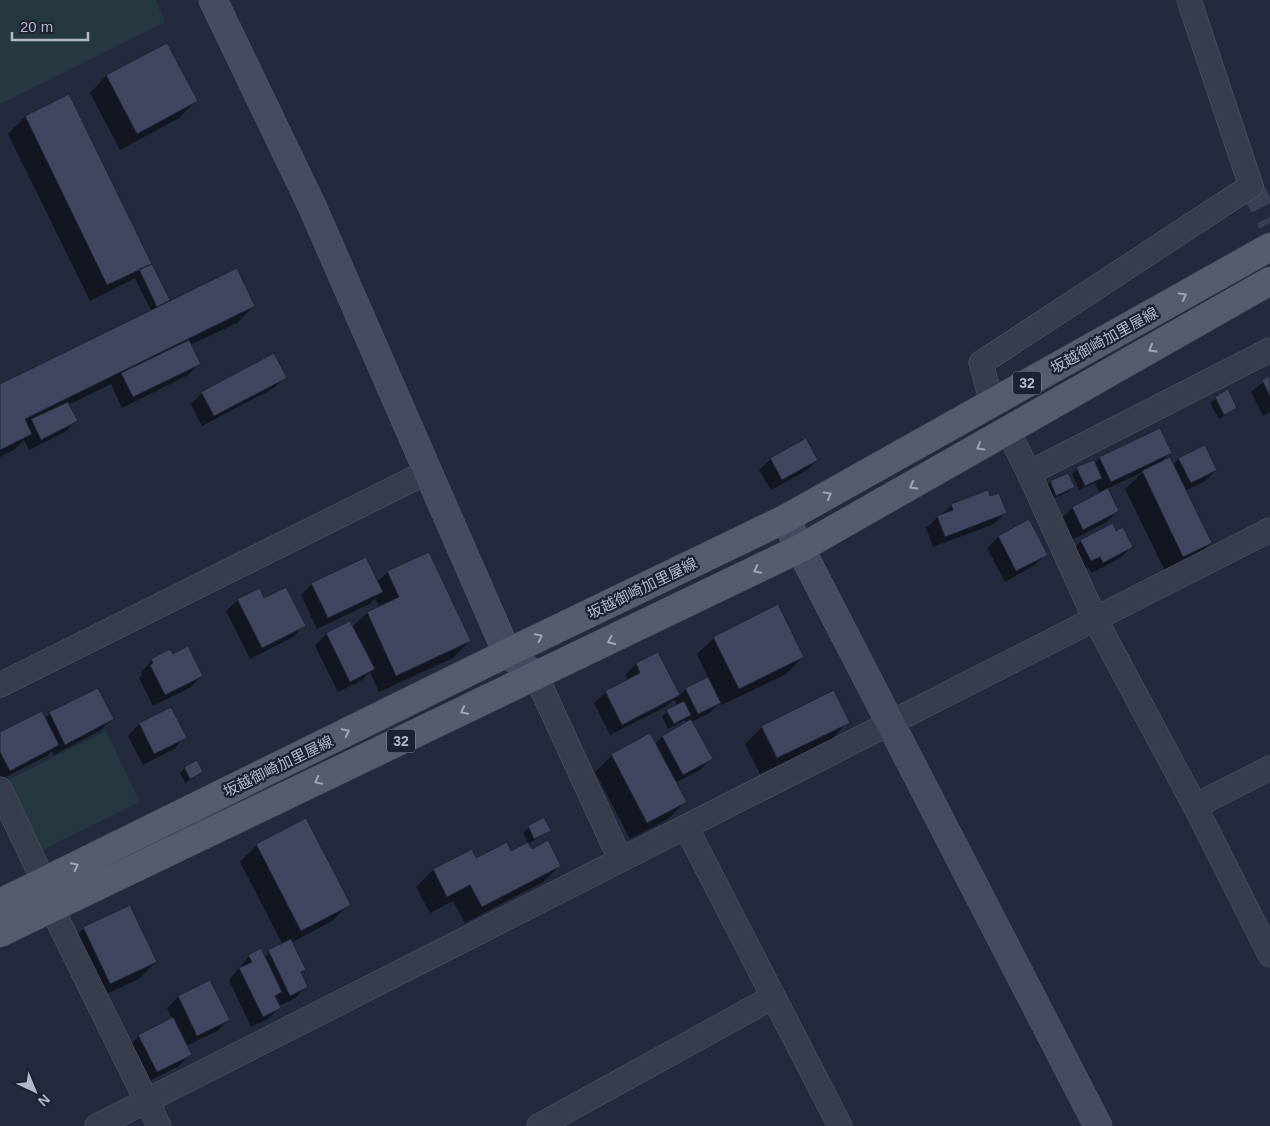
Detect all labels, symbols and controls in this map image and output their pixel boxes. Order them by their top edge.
scale bar [12,10,89,42]
text: 20 m [20,18,53,35]
one-way arrow [1178,292,1187,302]
street label: 坂越御崎加里屋線 [1047,303,1161,377]
one-way arrow [1148,342,1157,352]
road number: 32 [1013,372,1041,394]
one-way arrow [977,441,986,451]
one-way arrow [909,479,918,489]
one-way arrow [822,491,831,501]
street label: 坂越御崎加里屋線 [584,554,700,622]
one-way arrow [753,563,762,574]
one-way arrow [534,633,543,643]
one-way arrow [607,635,616,645]
one-way arrow [460,705,469,715]
one-way arrow [341,728,350,738]
road number: 32 [387,729,415,752]
street label: 坂越御崎加里屋線 [220,732,336,800]
one-way arrow [314,775,323,785]
one-way arrow [70,862,79,873]
north arrow [10,1066,60,1116]
text: N [35,1091,53,1110]

